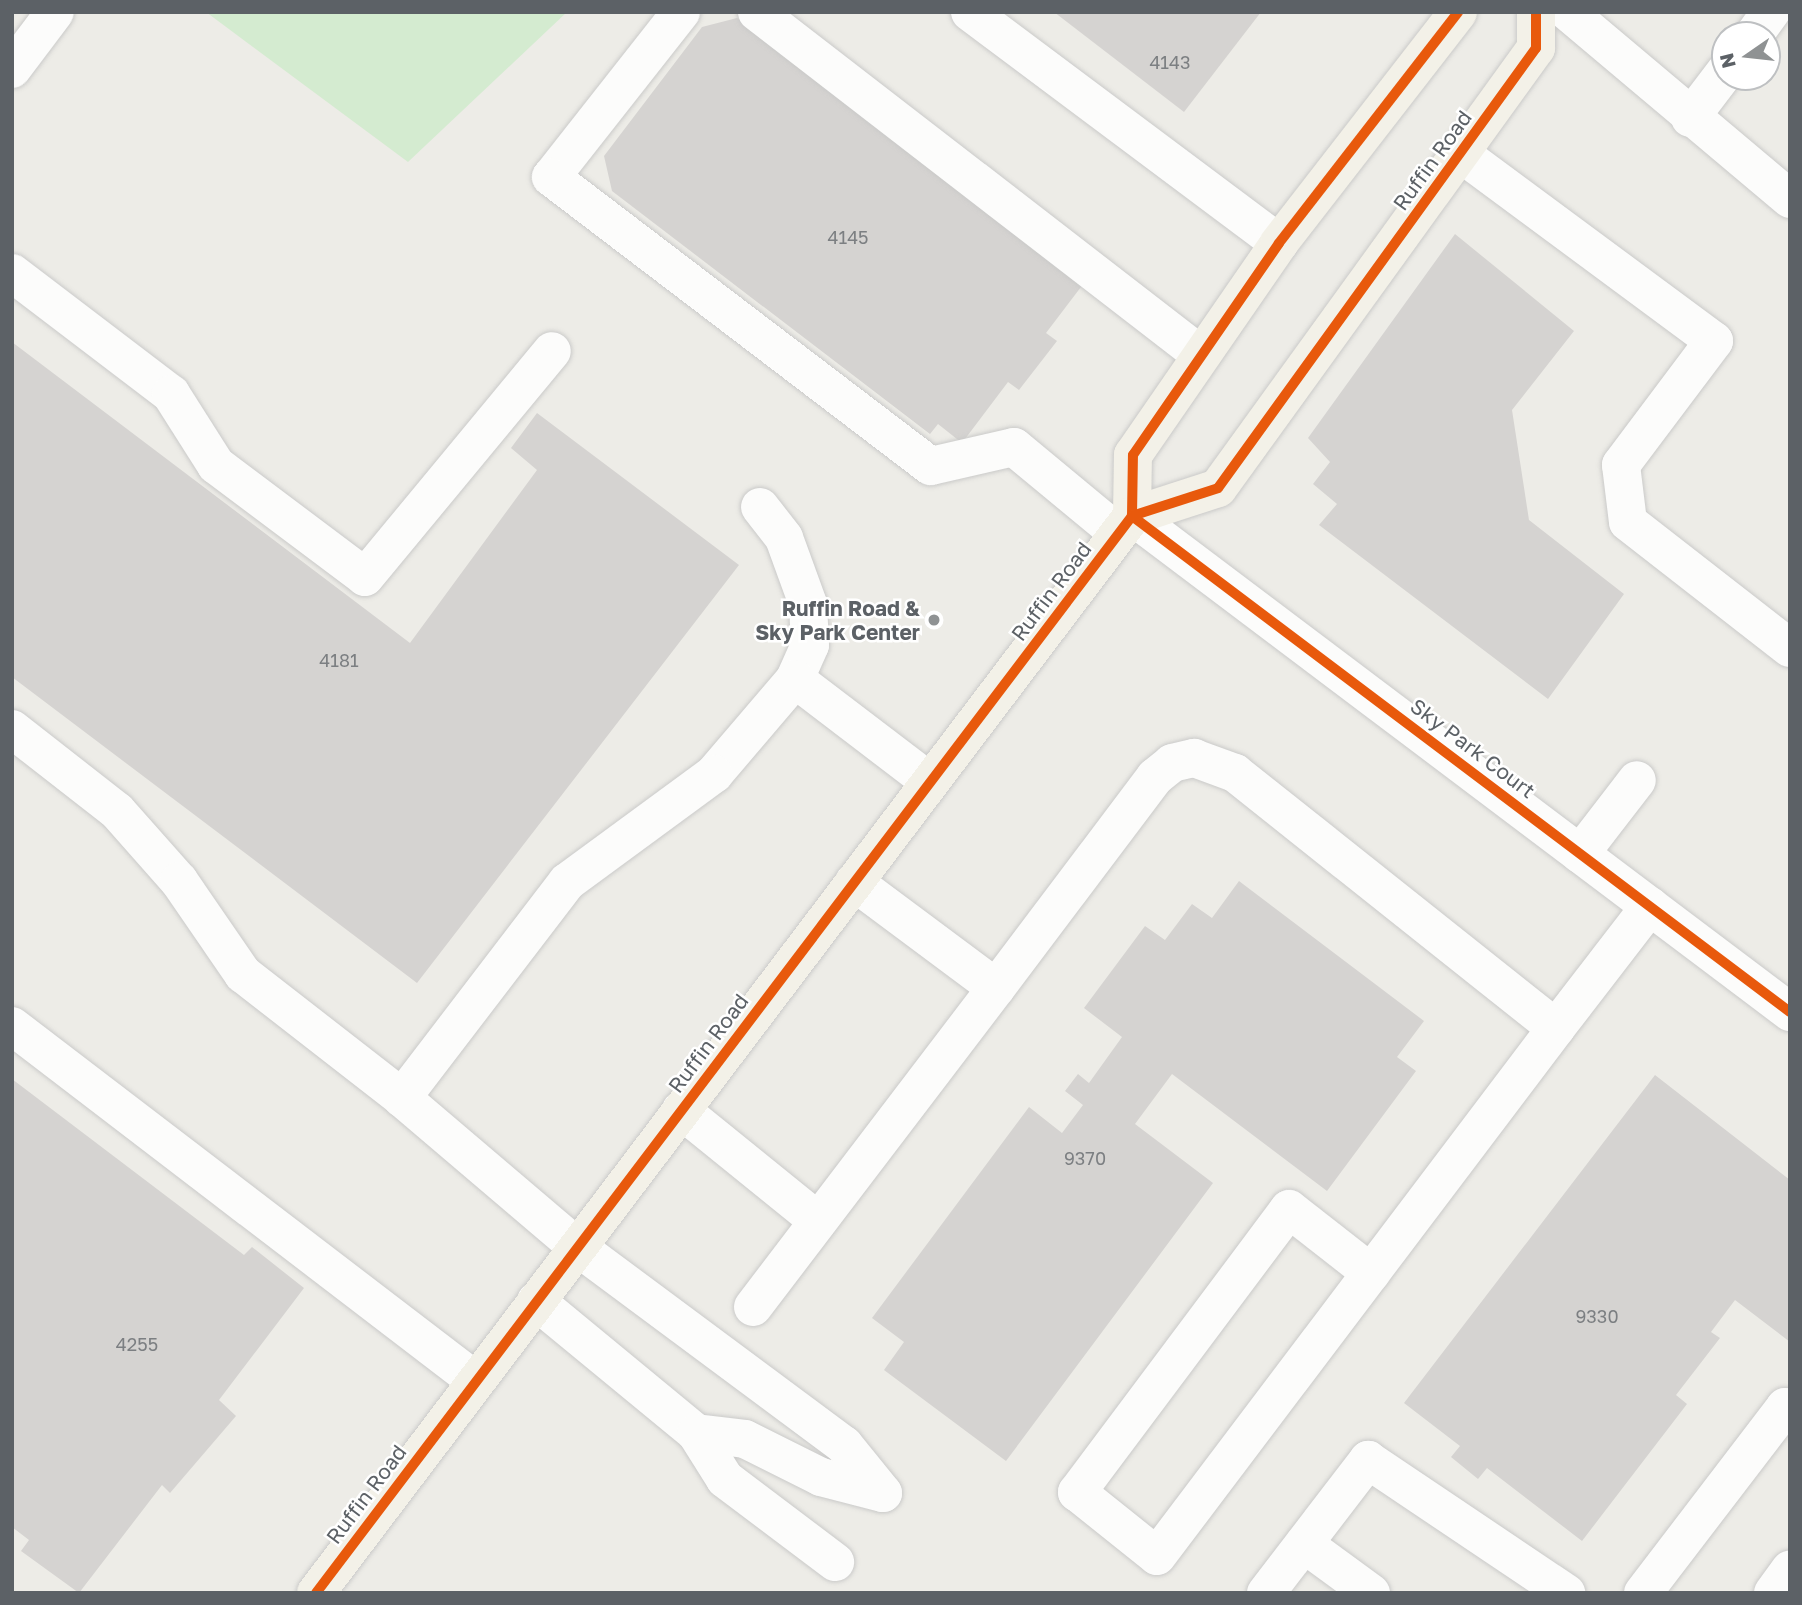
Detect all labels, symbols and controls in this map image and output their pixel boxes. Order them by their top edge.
north arrow [1711,21,1781,91]
house number: 4143 [1149,51,1191,73]
text: N [1714,51,1740,71]
street label: Ruffin Road [1387,105,1477,215]
house number: 4145 [827,226,869,248]
street label: Ruffin Road [1006,537,1096,645]
place label: Ruffin Road & Sky Park Center [755,595,920,645]
marker: Ruffin Road & Sky Park Center [926,612,942,628]
house number: 4181 [319,649,359,671]
street label: Sky Park Court [1406,693,1540,803]
street label: Ruffin Road [663,989,753,1097]
house number: 9370 [1064,1147,1106,1169]
house number: 9330 [1575,1305,1619,1327]
house number: 4255 [116,1333,158,1355]
street label: Ruffin Road [321,1440,411,1548]

